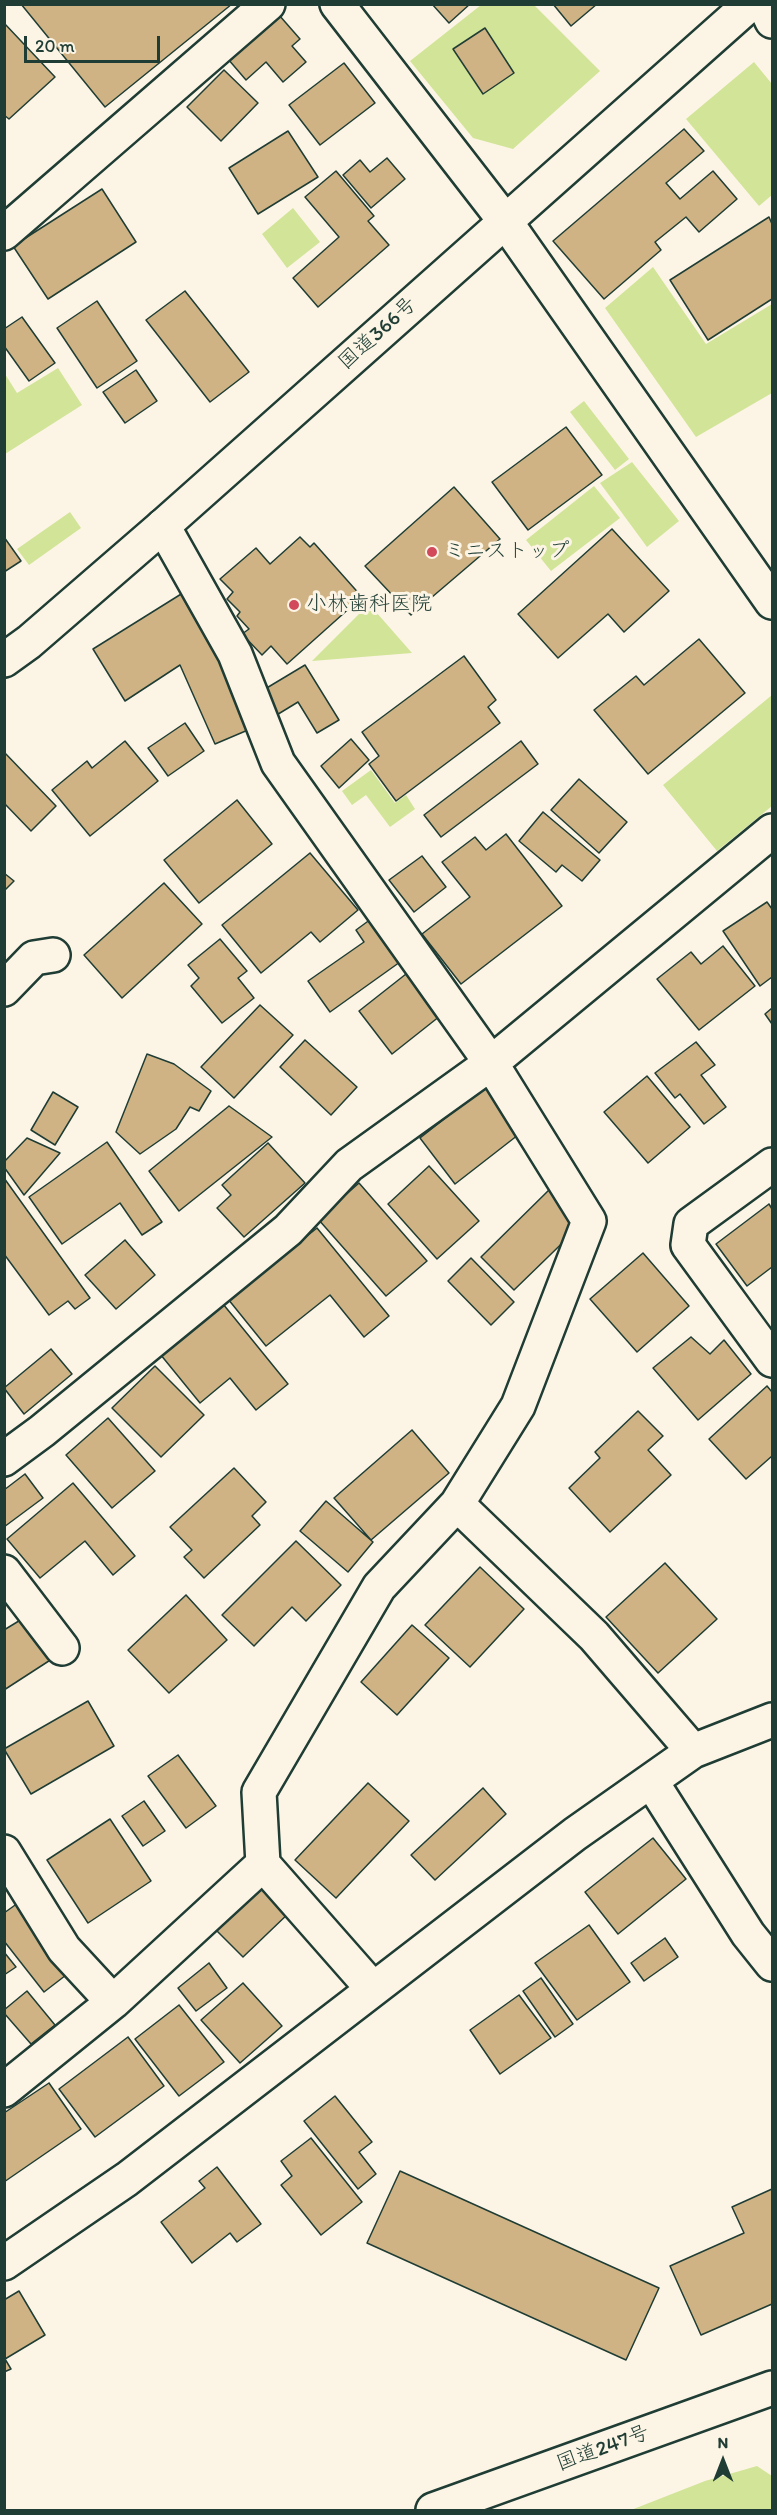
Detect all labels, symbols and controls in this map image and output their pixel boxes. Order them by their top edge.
scale bar [27,24,164,62]
text: 20 m [35,35,75,57]
street label: 国道366号 [334,292,422,376]
place label: ミニストップ [444,539,570,565]
marker: ミニストップ [425,545,439,559]
place label: 小林歯科医院 [306,592,432,618]
marker: 小林歯科医院 [287,598,301,612]
street label: 国道247号 [553,2421,653,2477]
north arrow [693,2431,753,2491]
text: N [718,2433,728,2452]

